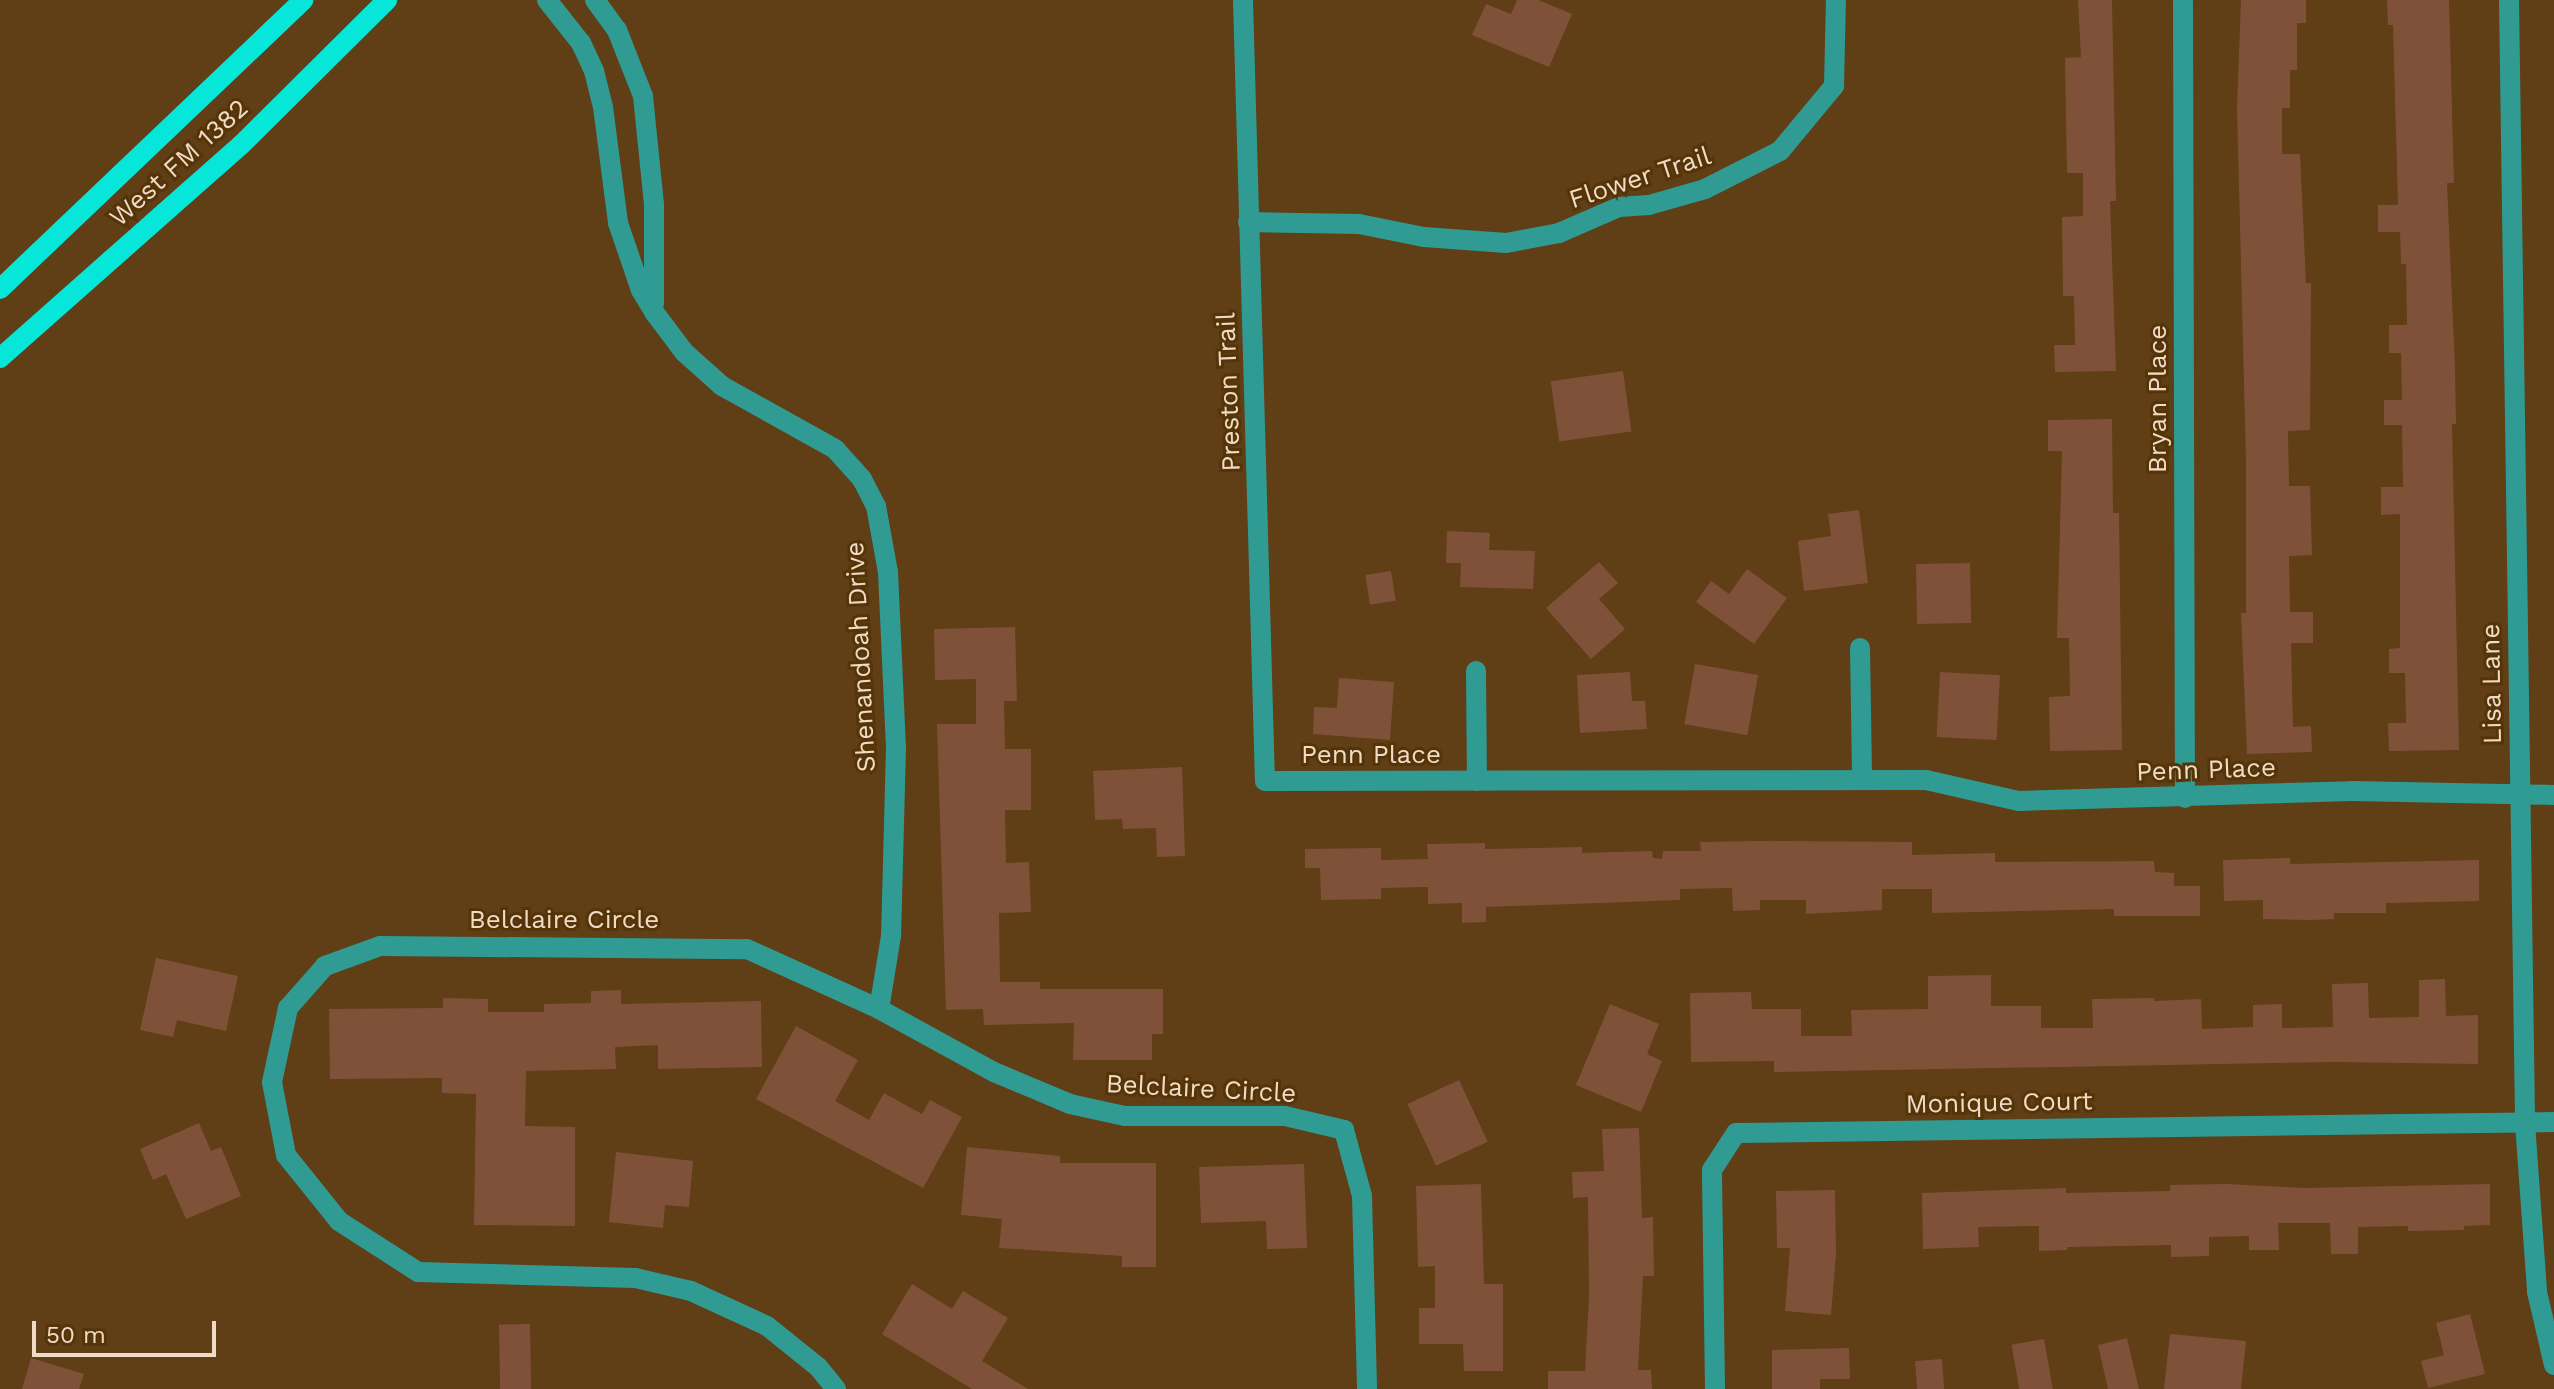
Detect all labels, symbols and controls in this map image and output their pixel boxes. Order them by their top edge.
street label: West FM 1382 [103,93,255,233]
street label: Flower Trail [1565,140,1715,216]
street label: Preston Trail [1211,312,1247,472]
street label: Bryan Place [2142,325,2174,473]
street label: Shenandoah Drive [839,541,883,773]
street label: Lisa Lane [2475,623,2509,745]
street label: Penn Place [1301,739,1441,771]
street label: Penn Place [2136,752,2276,788]
street label: Belclaire Circle [469,904,659,936]
street label: Belclaire Circle [1105,1068,1297,1110]
street label: Monique Court [1905,1086,2093,1120]
scale bar [36,1305,220,1355]
text: 50 m [46,1321,106,1349]

